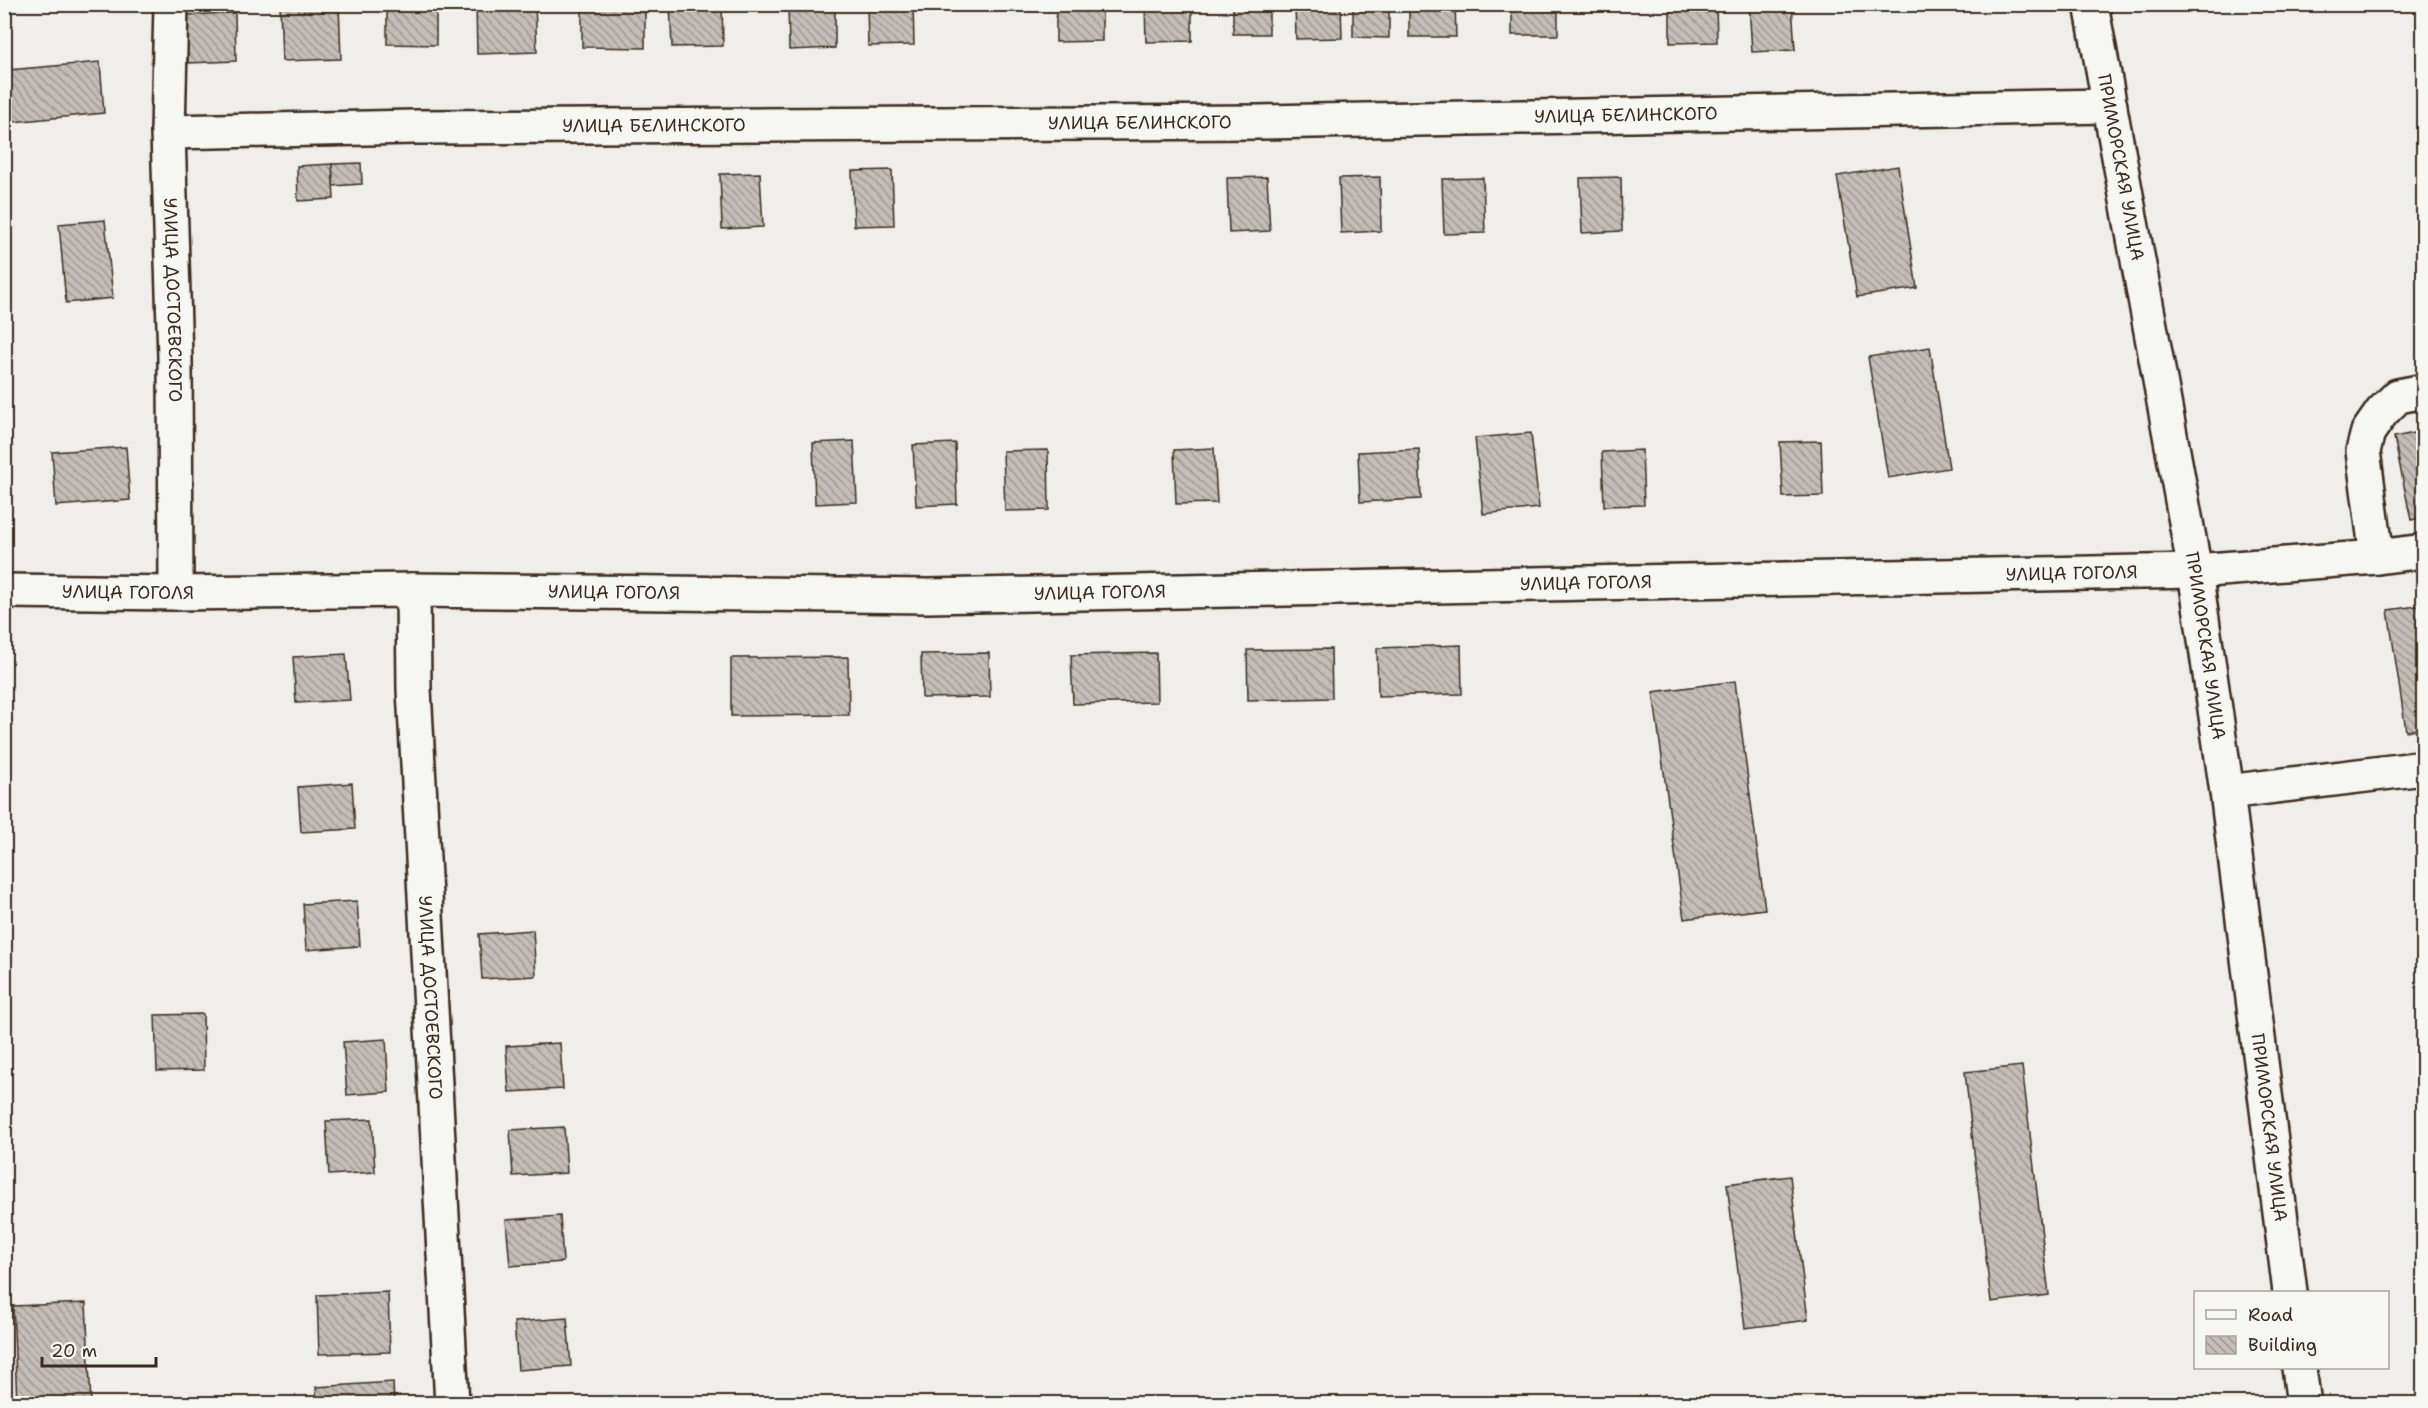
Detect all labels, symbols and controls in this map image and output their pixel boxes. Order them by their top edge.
street label: ПРИМОРСКАЯ УЛИЦА [2092,72,2150,263]
street label: УЛИЦА БЕЛИНСКОГО [1534,101,1718,129]
street label: УЛИЦА БЕЛИНСКОГО [1048,110,1232,135]
street label: УЛИЦА БЕЛИНСКОГО [562,113,746,138]
street label: УЛИЦА ДОСТОЕВСКОГО [158,197,187,402]
street label: ПРИМОРСКАЯ УЛИЦА [2180,550,2231,741]
street label: УЛИЦА ГОГОЛЯ [2005,560,2138,587]
street label: УЛИЦА ГОГОЛЯ [1520,570,1652,596]
street label: УЛИЦА ГОГОЛЯ [1034,579,1166,606]
street label: УЛИЦА ГОГОЛЯ [62,580,194,605]
street label: УЛИЦА ГОГОЛЯ [548,580,680,605]
street label: УЛИЦА ДОСТОЕВСКОГО [413,895,448,1100]
street label: ПРИМОРСКАЯ УЛИЦА [2246,1032,2293,1223]
legend [2194,1291,2389,1369]
text: Road [2248,1303,2293,1327]
scale bar [42,1330,156,1368]
text: Building [2248,1333,2317,1357]
text: 20 m [51,1339,97,1363]

